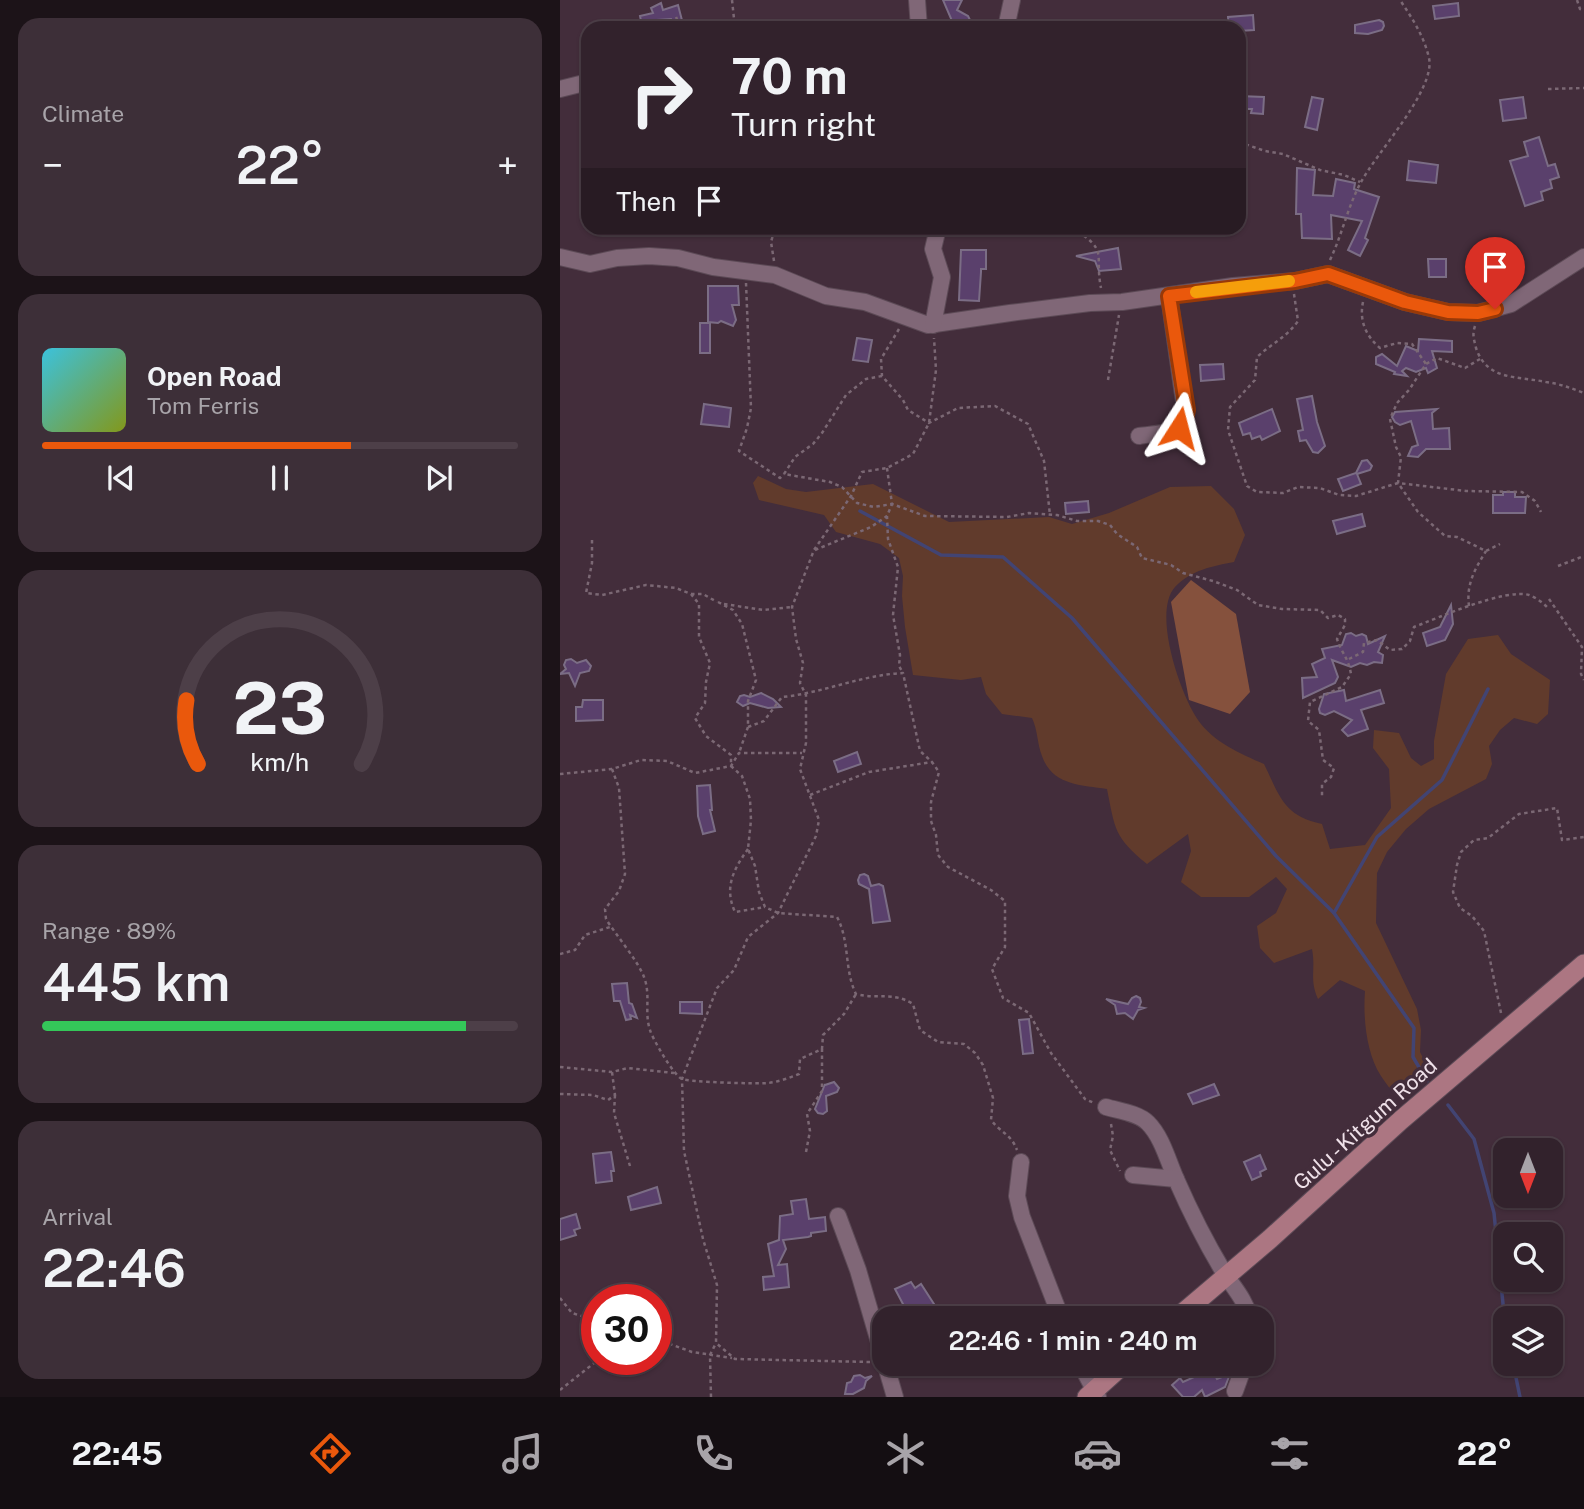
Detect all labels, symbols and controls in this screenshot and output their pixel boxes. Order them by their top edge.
text: 70 m [731,47,848,105]
icon: right [616,49,707,140]
text: Climate [42,100,124,127]
text: Turn right [731,106,876,143]
text: 22° [236,135,324,196]
text: − [42,143,63,188]
text: + [497,143,518,188]
icon: arrive [690,182,728,220]
text: Then [616,186,676,217]
pin [1465,237,1525,309]
icon: arrive [1476,248,1514,286]
text: Open Road [147,361,282,392]
position arrow [1142,391,1216,465]
text: Tom Ferris [147,392,259,419]
icon: previous [102,459,140,497]
icon: pause [261,459,299,497]
icon: next [420,459,458,497]
text: 23 [233,666,327,751]
text: km/h [251,747,309,777]
text: Range · 89% [42,917,176,944]
text: 445 km [42,952,230,1013]
street label: Gulu - Kitgum Road [1288,1053,1442,1195]
north arrow [1493,1138,1563,1208]
map controls [1493,1138,1563,1376]
text: Arrival [42,1203,113,1230]
button: search [1493,1222,1563,1292]
text: 22:46 [42,1238,186,1299]
speed limit sign: 30 [581,1284,672,1375]
button: layers [1493,1306,1563,1376]
text: 22:46 · 1 min · 240 m [949,1325,1197,1356]
icon: directions [306,1429,355,1478]
icon: music [498,1429,547,1478]
icon: phone [689,1429,738,1478]
icon: climate [881,1429,930,1478]
icon: car [1073,1429,1122,1478]
icon: filters [1265,1429,1314,1478]
text: 22:45 [71,1435,163,1472]
text: 22° [1457,1435,1513,1472]

